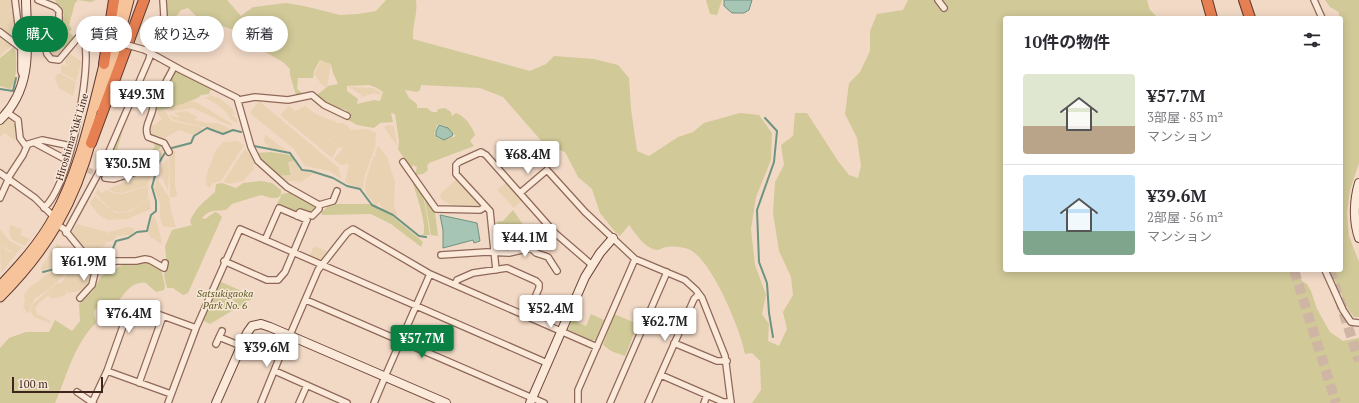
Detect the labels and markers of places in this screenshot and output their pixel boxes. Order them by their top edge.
pin: ¥49.3M [109,81,175,115]
pin: ¥68.4M [495,141,561,175]
pin: ¥30.5M [95,150,161,184]
pin: ¥44.1M [492,224,558,258]
pin: ¥61.9M [51,248,117,282]
pin: ¥52.4M [518,295,584,329]
pin: ¥76.4M [96,300,162,334]
pin: ¥62.7M [632,308,698,342]
pin: ¥57.7M [389,325,455,359]
pin: ¥39.6M [234,334,300,368]

